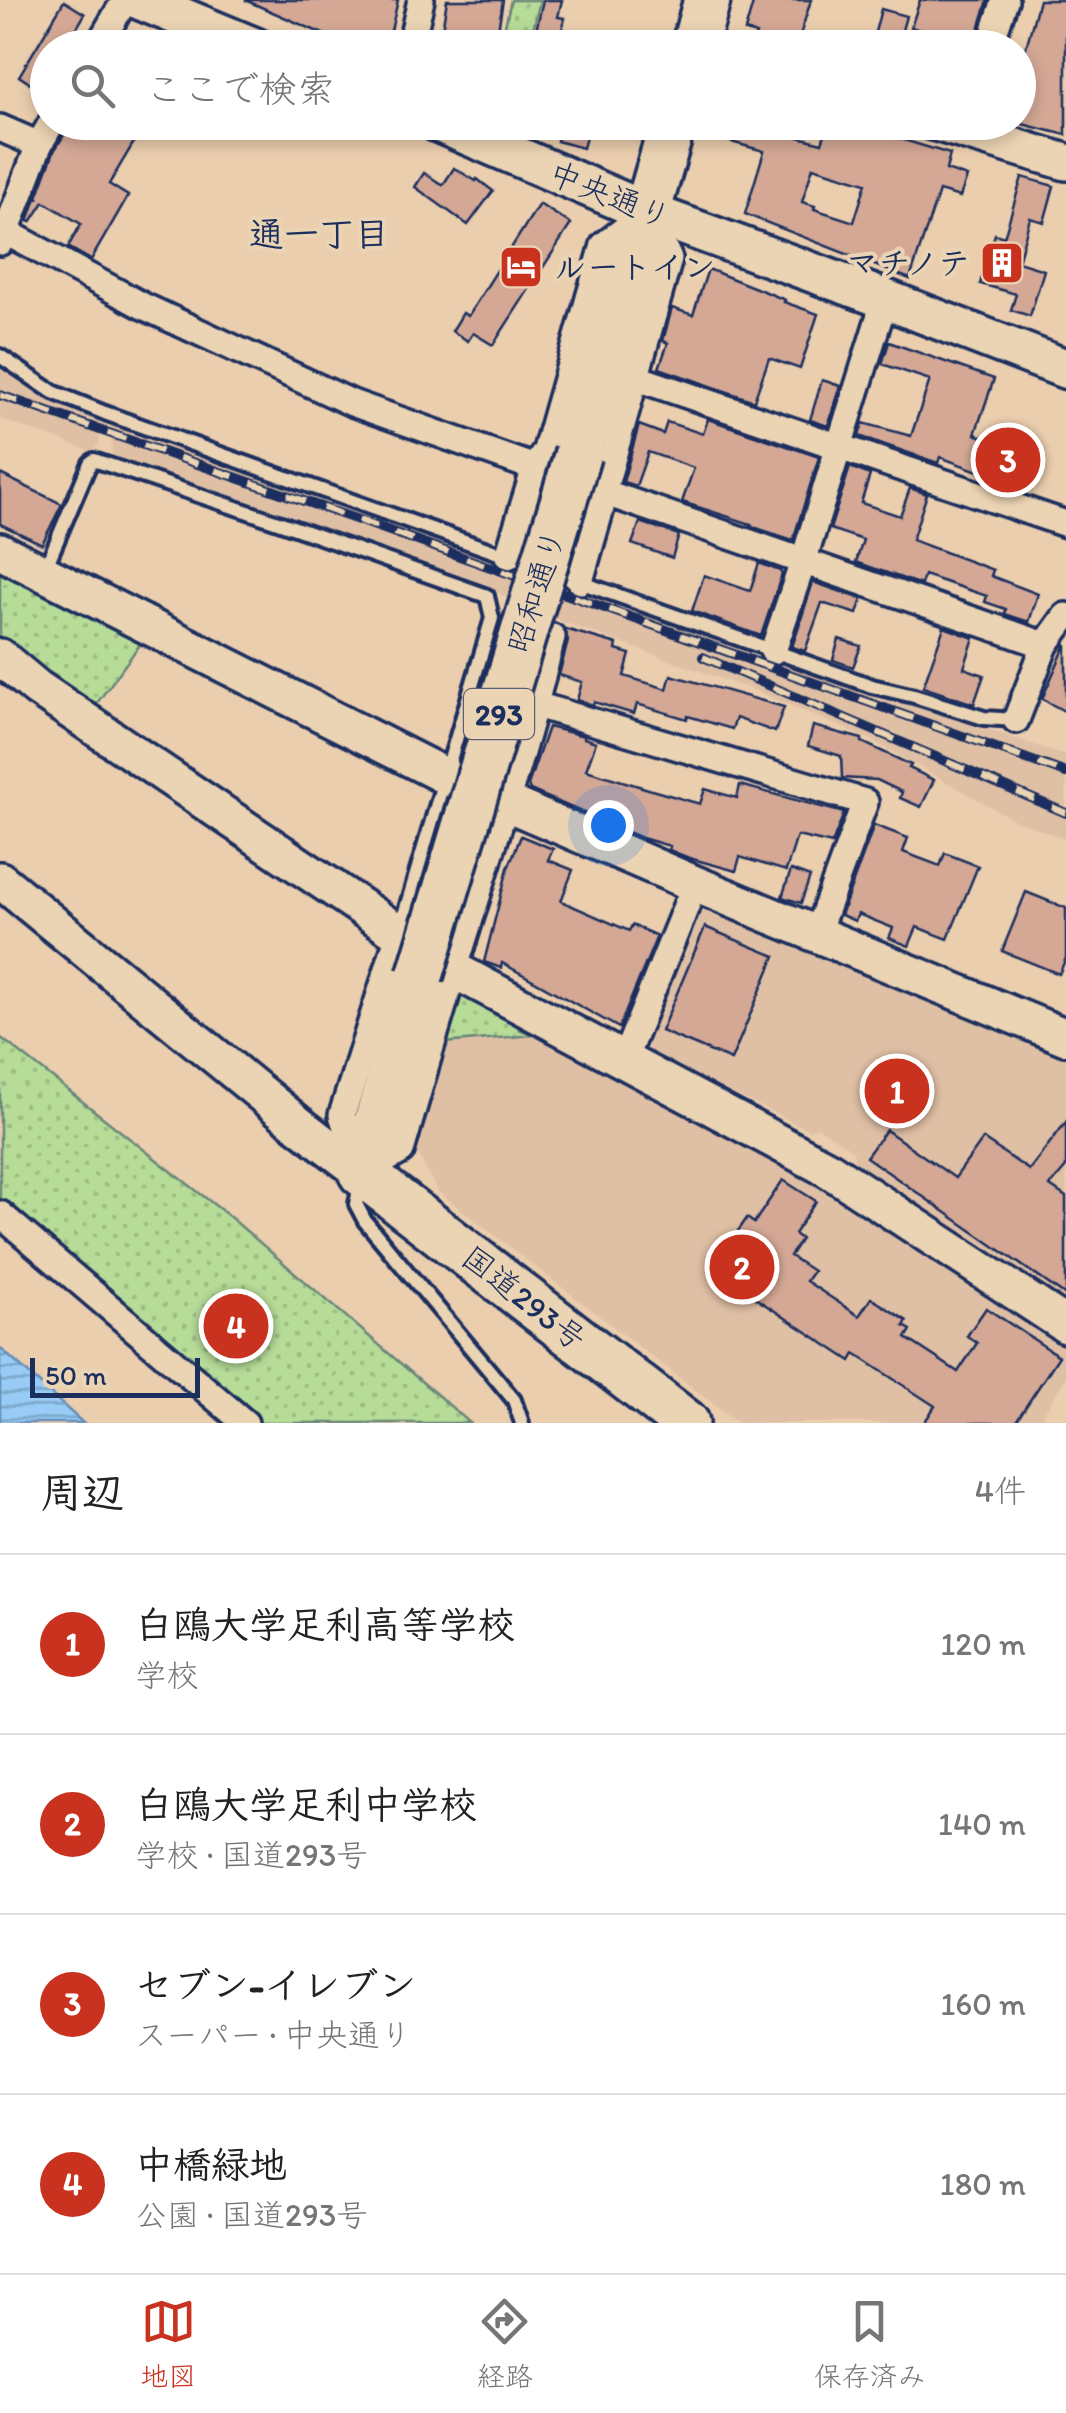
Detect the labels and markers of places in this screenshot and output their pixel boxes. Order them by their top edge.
building icon: マチノテ [979,240,1025,286]
hotel icon: ルートイン [498,244,544,290]
place label: マチノテ [846,244,970,282]
place label: ルートイン [554,248,715,286]
pin: 3 [976,422,1040,498]
pin: 1 [864,1054,930,1128]
pin: 2 [710,1230,774,1304]
pin: 4 [204,1288,268,1364]

